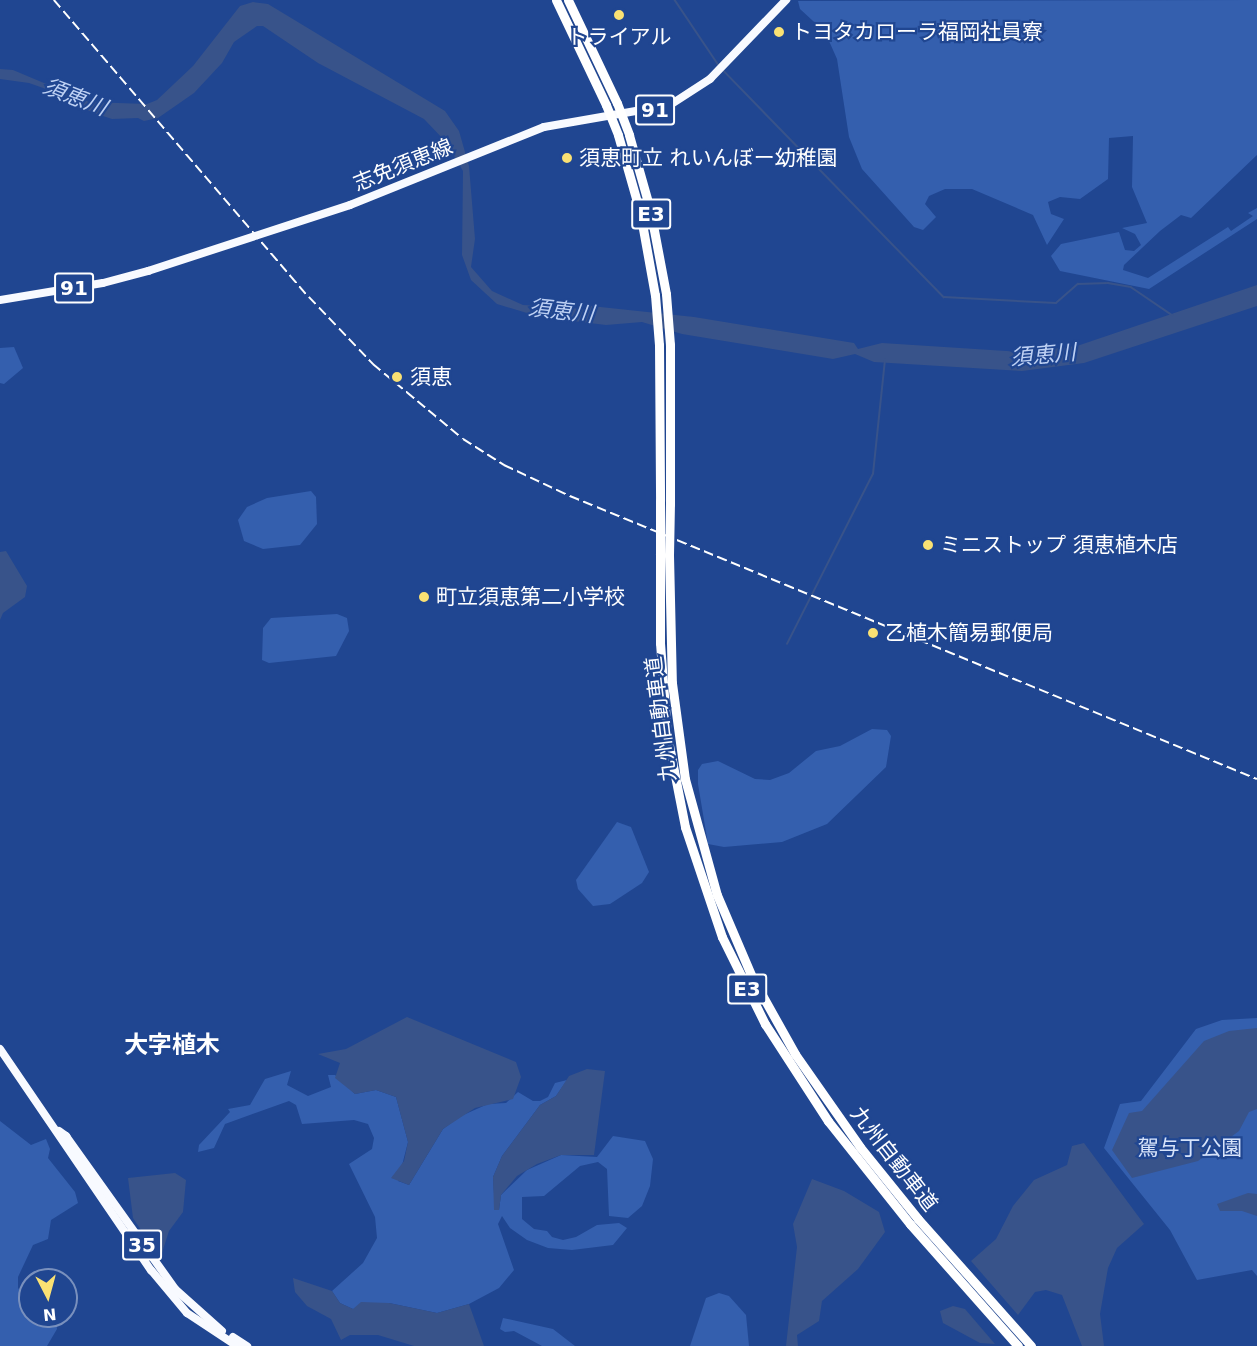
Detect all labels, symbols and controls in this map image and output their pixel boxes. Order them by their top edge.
marker: トライアル [612,8,626,22]
place label: トヨタカローラ福岡社員寮 [791,19,1043,45]
place label: トライアル [567,24,671,50]
marker: トヨタカローラ福岡社員寮 [772,25,786,39]
water label: 須恵川 [39,73,111,121]
road number: 91 [634,93,676,127]
street label: 志免須恵線 [350,134,456,196]
place label: 須恵町立 れいんぼー幼稚園 [579,145,838,171]
marker: 須恵町立 れいんぼー幼稚園 [560,151,574,165]
road number: E3 [630,197,672,231]
road number: 91 [53,271,95,305]
water label: 須恵川 [527,294,595,328]
water label: 須恵川 [1009,339,1077,371]
place label: 須恵 [410,364,452,390]
marker: 須恵 [388,368,406,386]
place label: ミニストップ 須恵植木店 [940,532,1178,558]
marker: ミニストップ 須恵植木店 [921,538,935,552]
place label: 町立須恵第二小学校 [436,584,625,610]
marker: 町立須恵第二小学校 [417,590,431,604]
place label: 乙植木簡易郵便局 [885,620,1053,646]
marker: 乙植木簡易郵便局 [866,626,880,640]
street label: 九州自動車道 [641,655,681,783]
road number: E3 [726,972,768,1006]
district label: 大字植木 [124,1032,220,1060]
street label: 九州自動車道 [845,1102,943,1216]
park label: 駕与丁公園 [1138,1135,1242,1161]
road number: 35 [121,1228,163,1262]
north arrow [18,1268,78,1328]
text: N [42,1304,57,1325]

